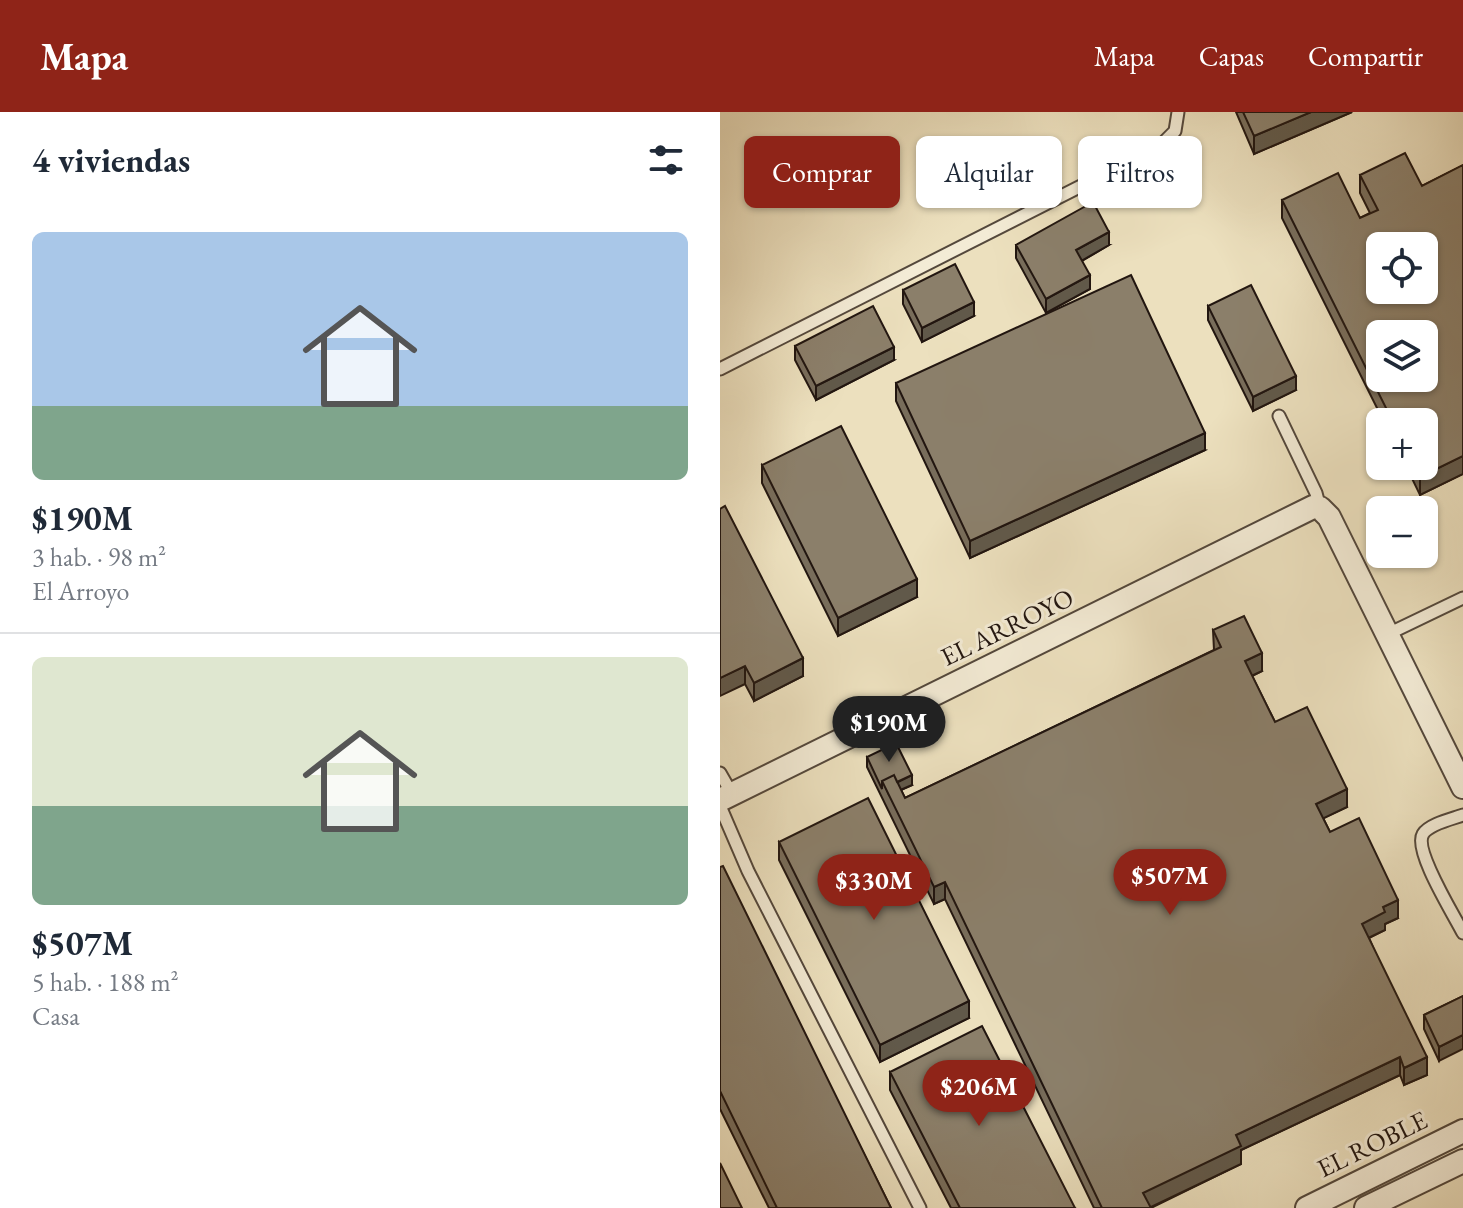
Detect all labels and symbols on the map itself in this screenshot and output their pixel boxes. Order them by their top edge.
street label: EL ARROYO [935,580,1079,674]
pin: $190M [833,696,945,764]
pin: $507M [1114,849,1226,917]
pin: $330M [818,854,930,922]
pin: $206M [923,1060,1035,1128]
street label: EL ROBLE [1311,1103,1433,1185]

